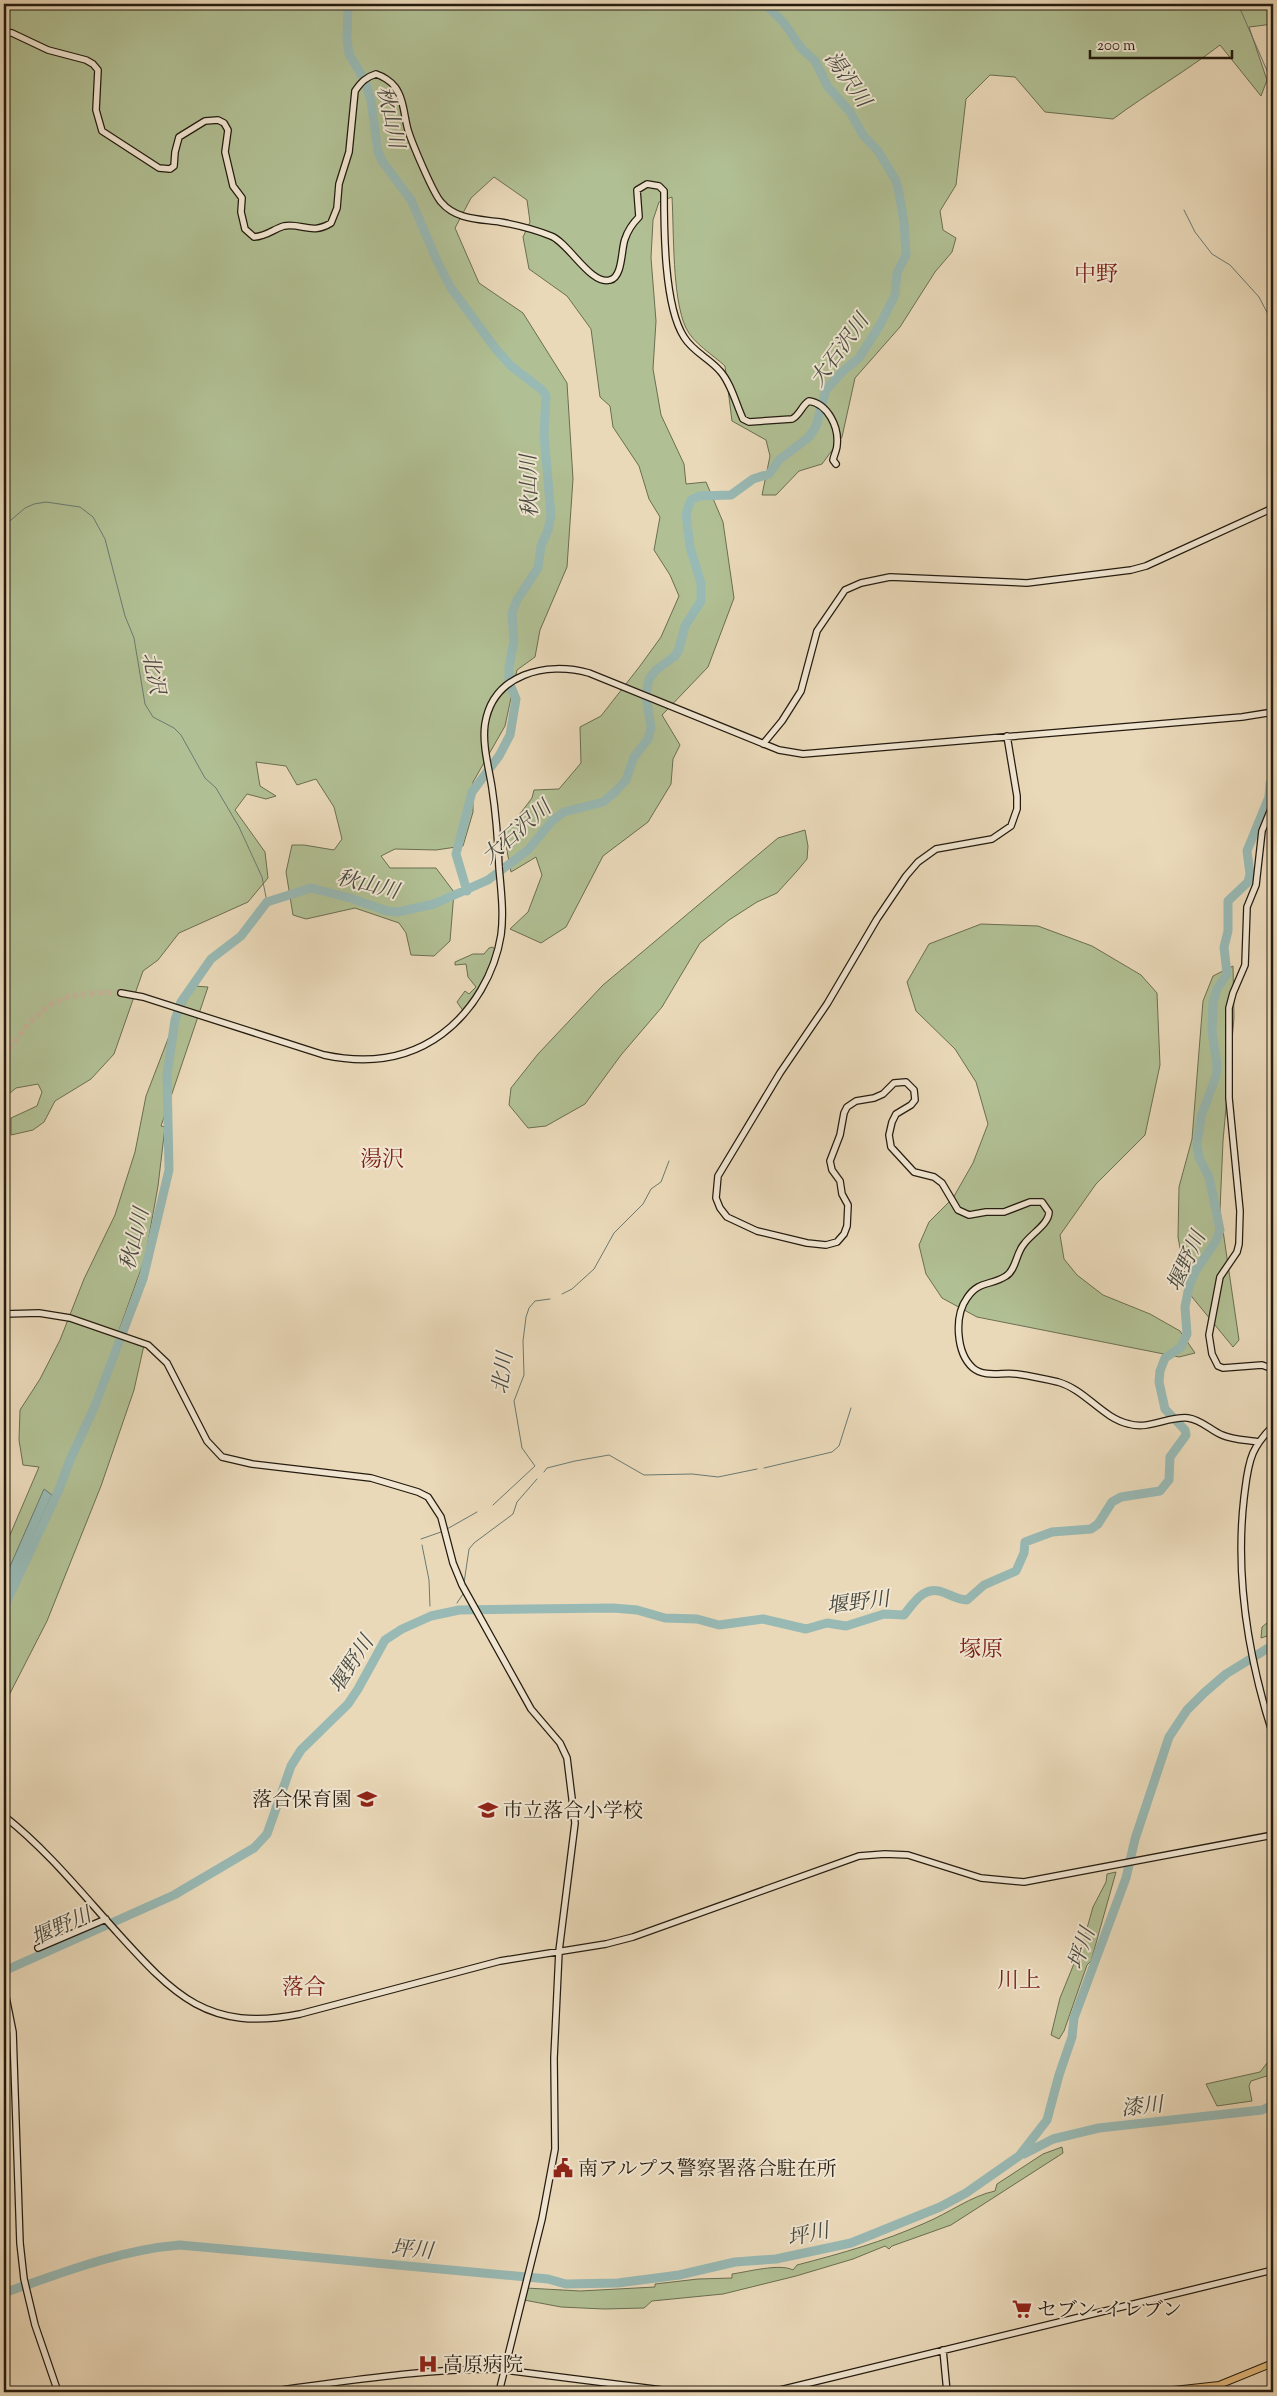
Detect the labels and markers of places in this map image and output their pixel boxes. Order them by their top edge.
place label: 落合保育園 [252,1787,352,1816]
school or university icon: 落合保育園 [356,1788,378,1810]
place label: 市立落合小学校 [503,1798,643,1827]
school or university icon: 市立落合小学校 [477,1799,499,1821]
place label: 南アルプス警察署落合駐在所 [578,2156,836,2185]
public building icon: 南アルプス警察署落合駐在所 [552,2157,574,2179]
place label: セブン-イレブン [1037,2297,1182,2326]
supermarket icon: セブン-イレブン [1011,2298,1033,2320]
place label: 高原病院 [443,2352,523,2381]
hospital icon: 高原病院 [417,2353,439,2375]

